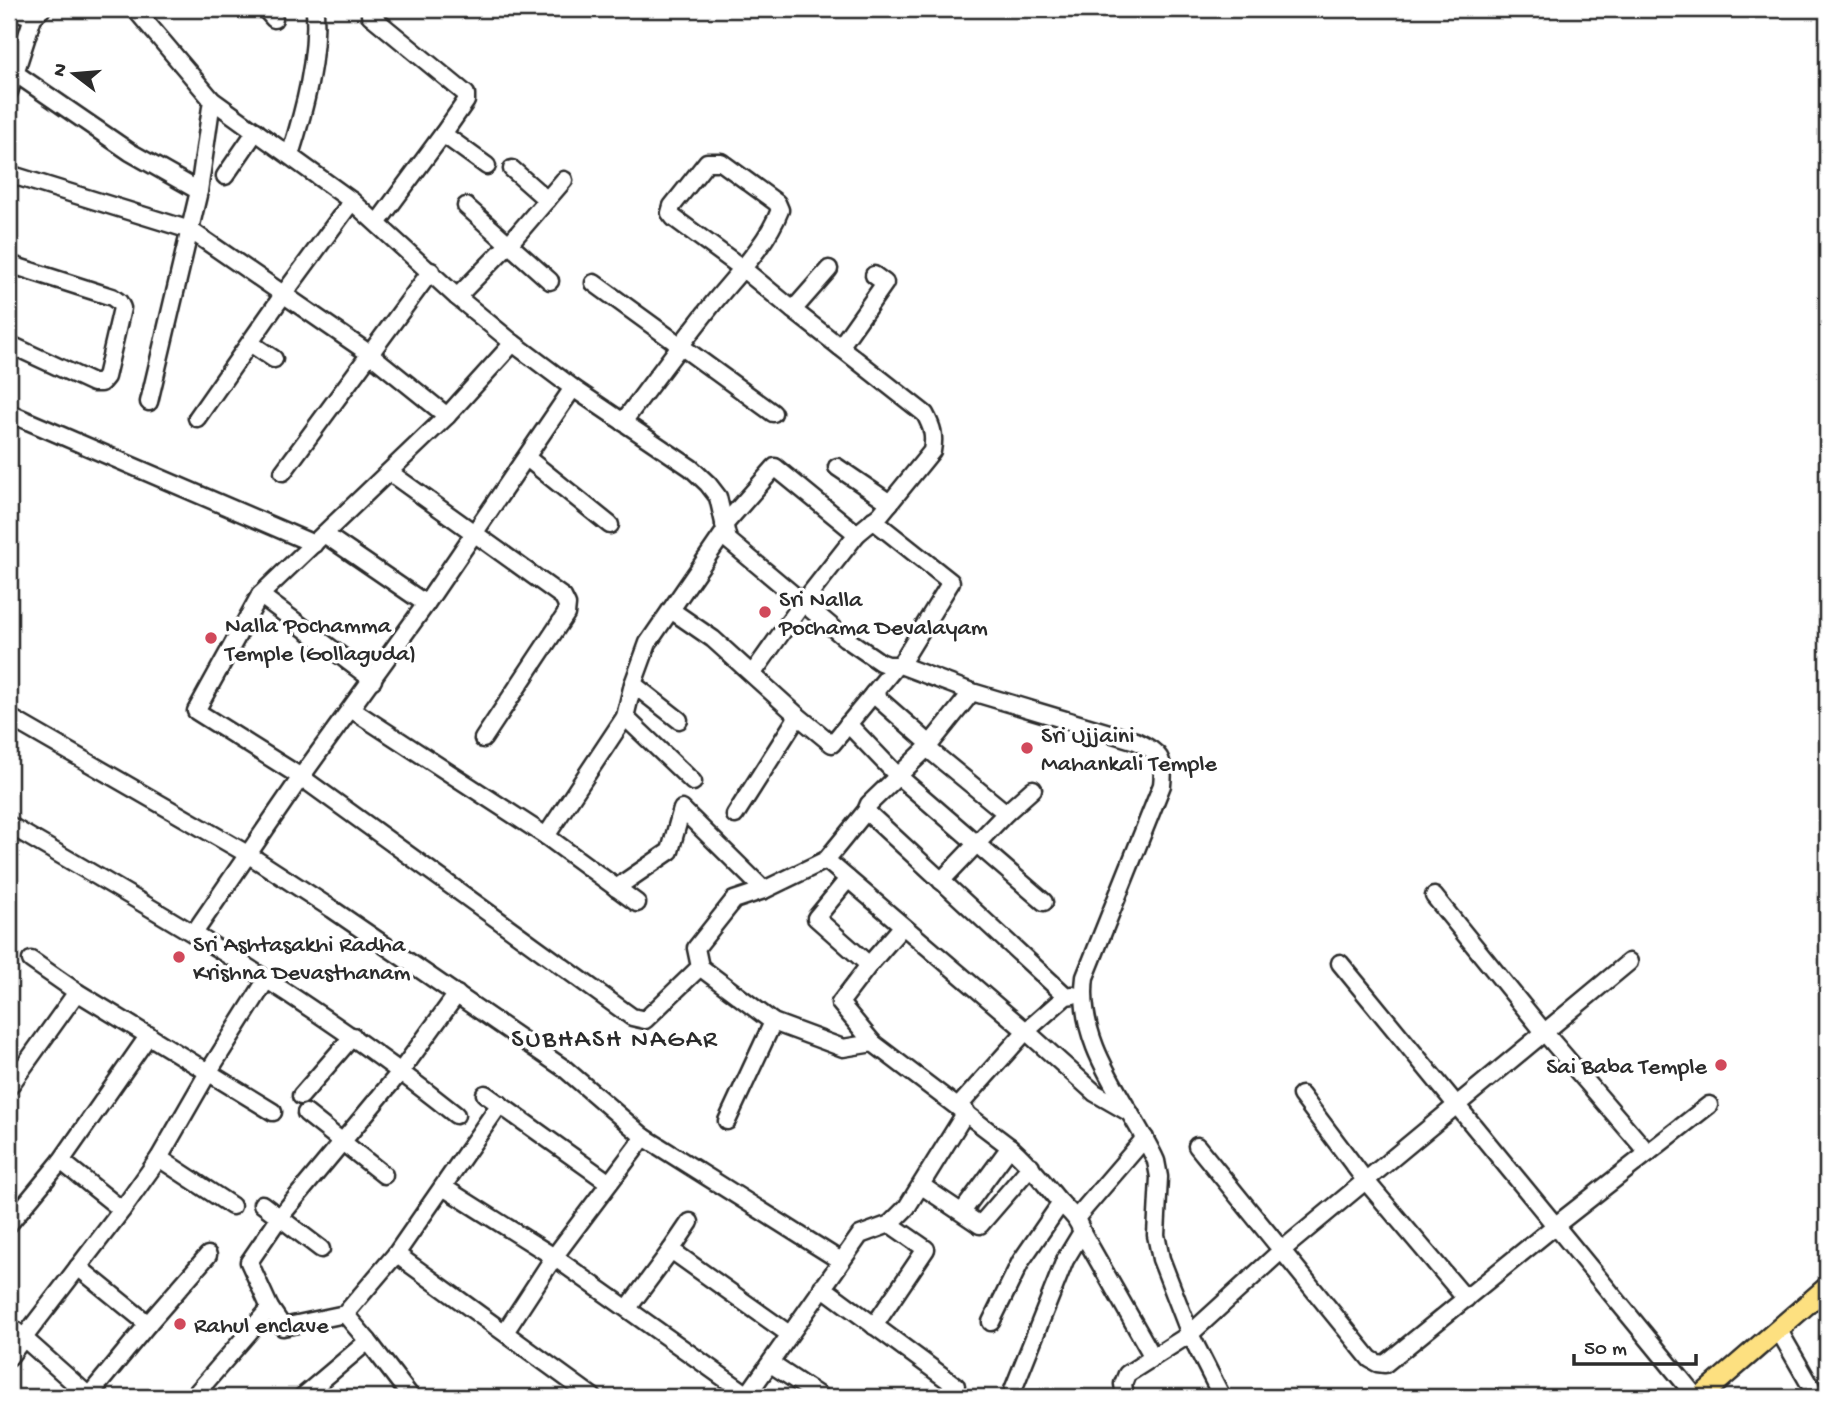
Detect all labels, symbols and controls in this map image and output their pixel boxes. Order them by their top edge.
north arrow [38,38,108,108]
text: N [48,61,74,79]
place label: Sri Nalla Pochama Devalayam [778,587,988,644]
marker: Sri Nalla Pochama Devalayam [757,604,773,620]
place label: Nalla Pochamma Temple (Gollaguda) [223,613,416,670]
marker: Nalla Pochamma Temple (Gollaguda) [203,630,219,646]
place label: Sri Ujjaini Mahankali Temple [1041,723,1218,780]
marker: Sri Ujjaini Mahankali Temple [1019,740,1035,756]
place label: Sri Ashtasakhi Radha Krishna Devasthanam [193,932,411,989]
marker: Sri Ashtasakhi Radha Krishna Devasthanam [171,949,187,965]
district label: SUBHASH NAGAR [511,1026,719,1057]
place label: Sai Baba Temple [1546,1054,1708,1083]
marker: Sai Baba Temple [1713,1057,1729,1073]
place label: Rahul enclave [194,1313,329,1342]
marker: Rahul enclave [172,1316,188,1332]
scale bar [1574,1322,1696,1366]
text: 50 m [1584,1338,1627,1363]

